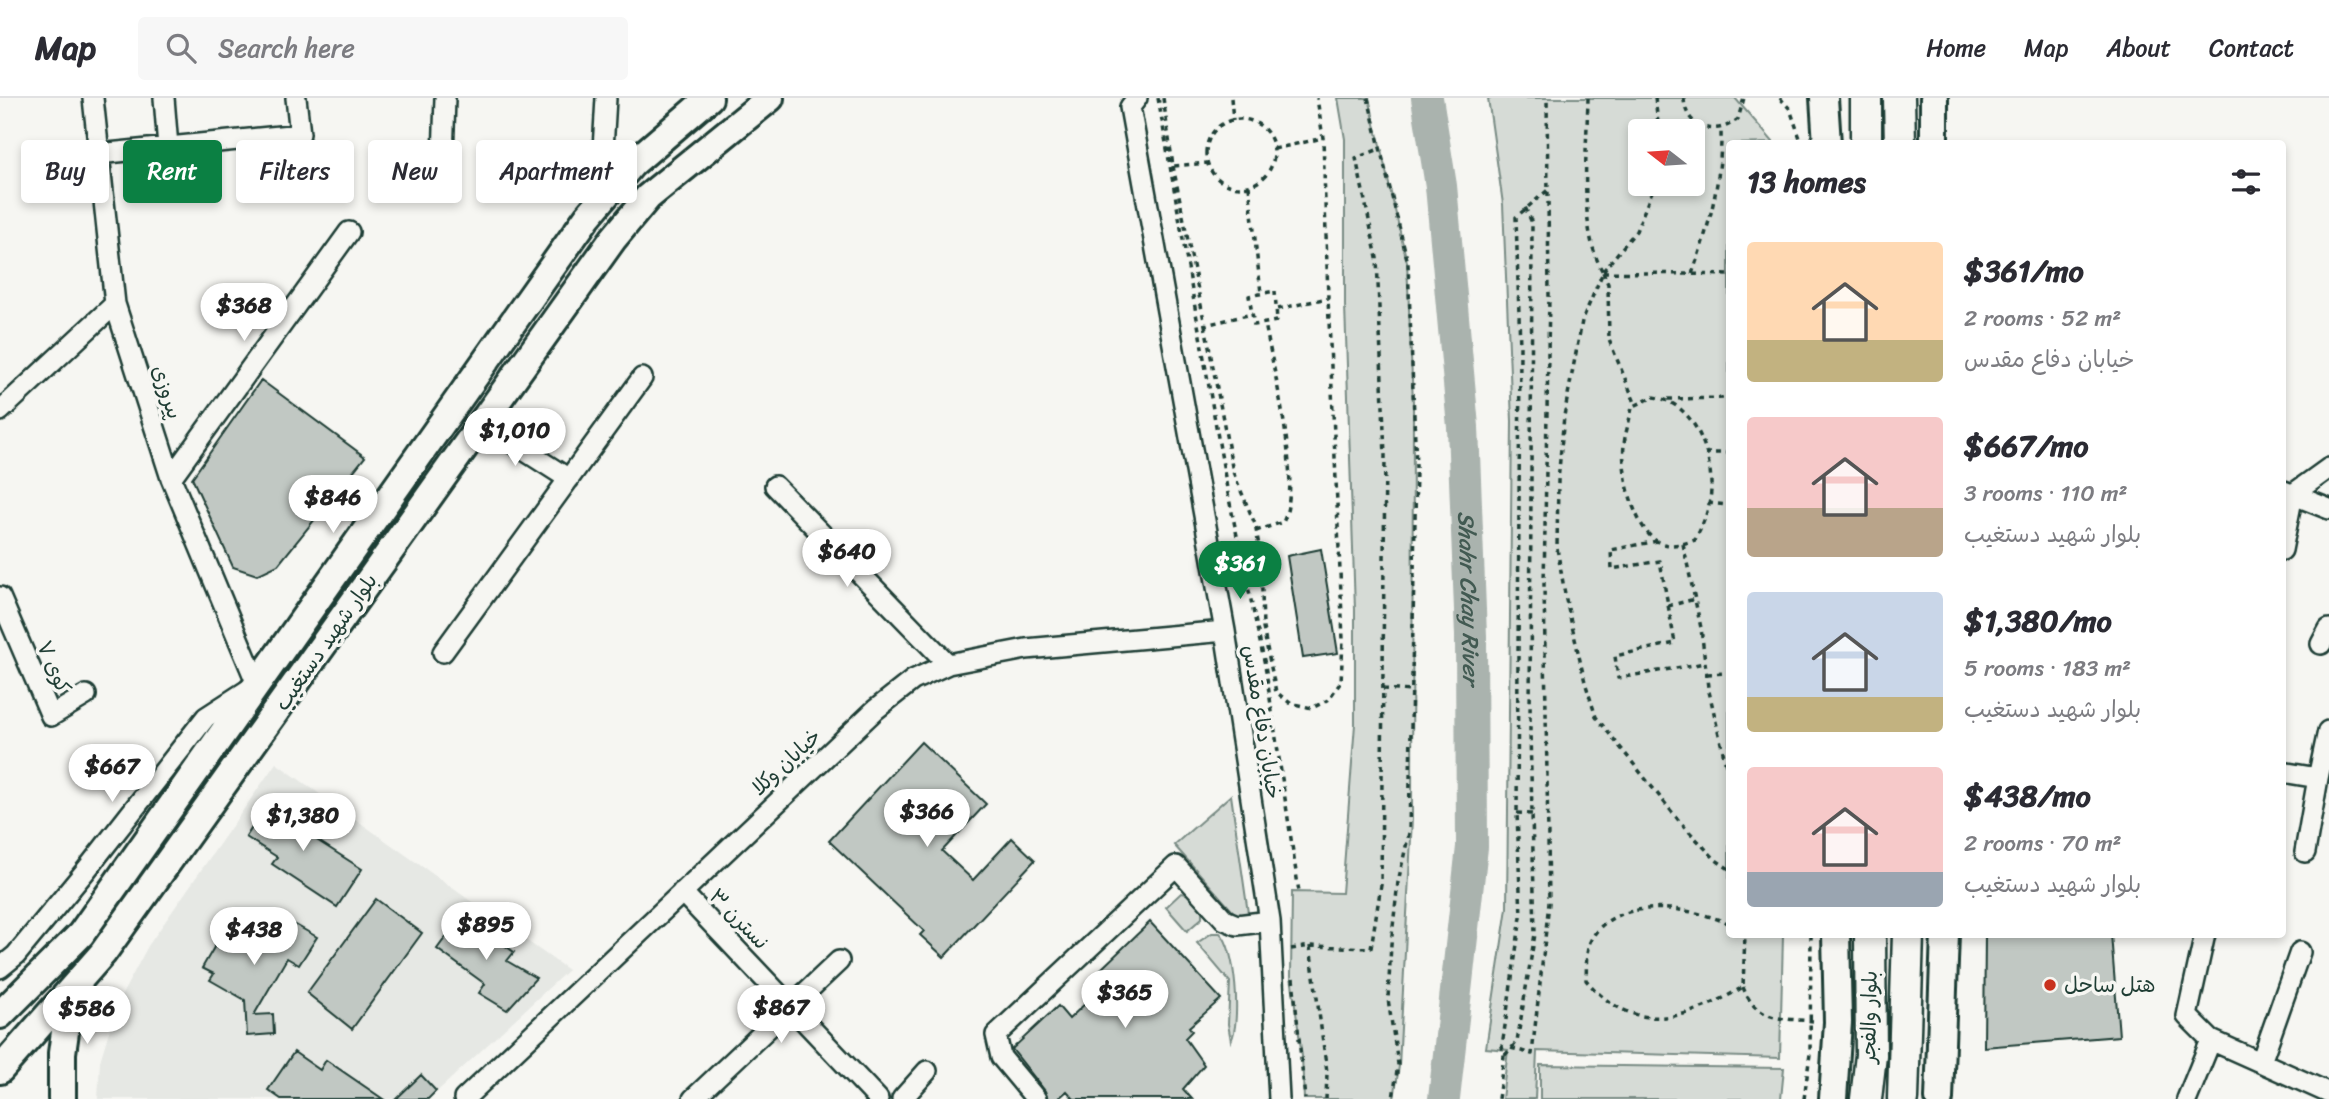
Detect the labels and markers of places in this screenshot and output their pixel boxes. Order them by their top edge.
pin: $368 [203,284,285,343]
pin: $1,010 [458,408,572,468]
pin: $846 [292,476,374,535]
pin: $640 [806,530,888,589]
pin: $361 [1199,542,1281,601]
pin: $667 [71,744,153,804]
pin: $366 [886,790,968,849]
pin: $1,380 [246,794,360,853]
pin: $895 [445,902,527,962]
pin: $438 [213,908,295,967]
place label: هتل ساحل [2064,966,2156,1004]
pin: $365 [1084,970,1166,1030]
marker: هتل ساحل [2042,977,2058,993]
pin: $586 [46,986,128,1046]
pin: $867 [740,986,822,1045]

